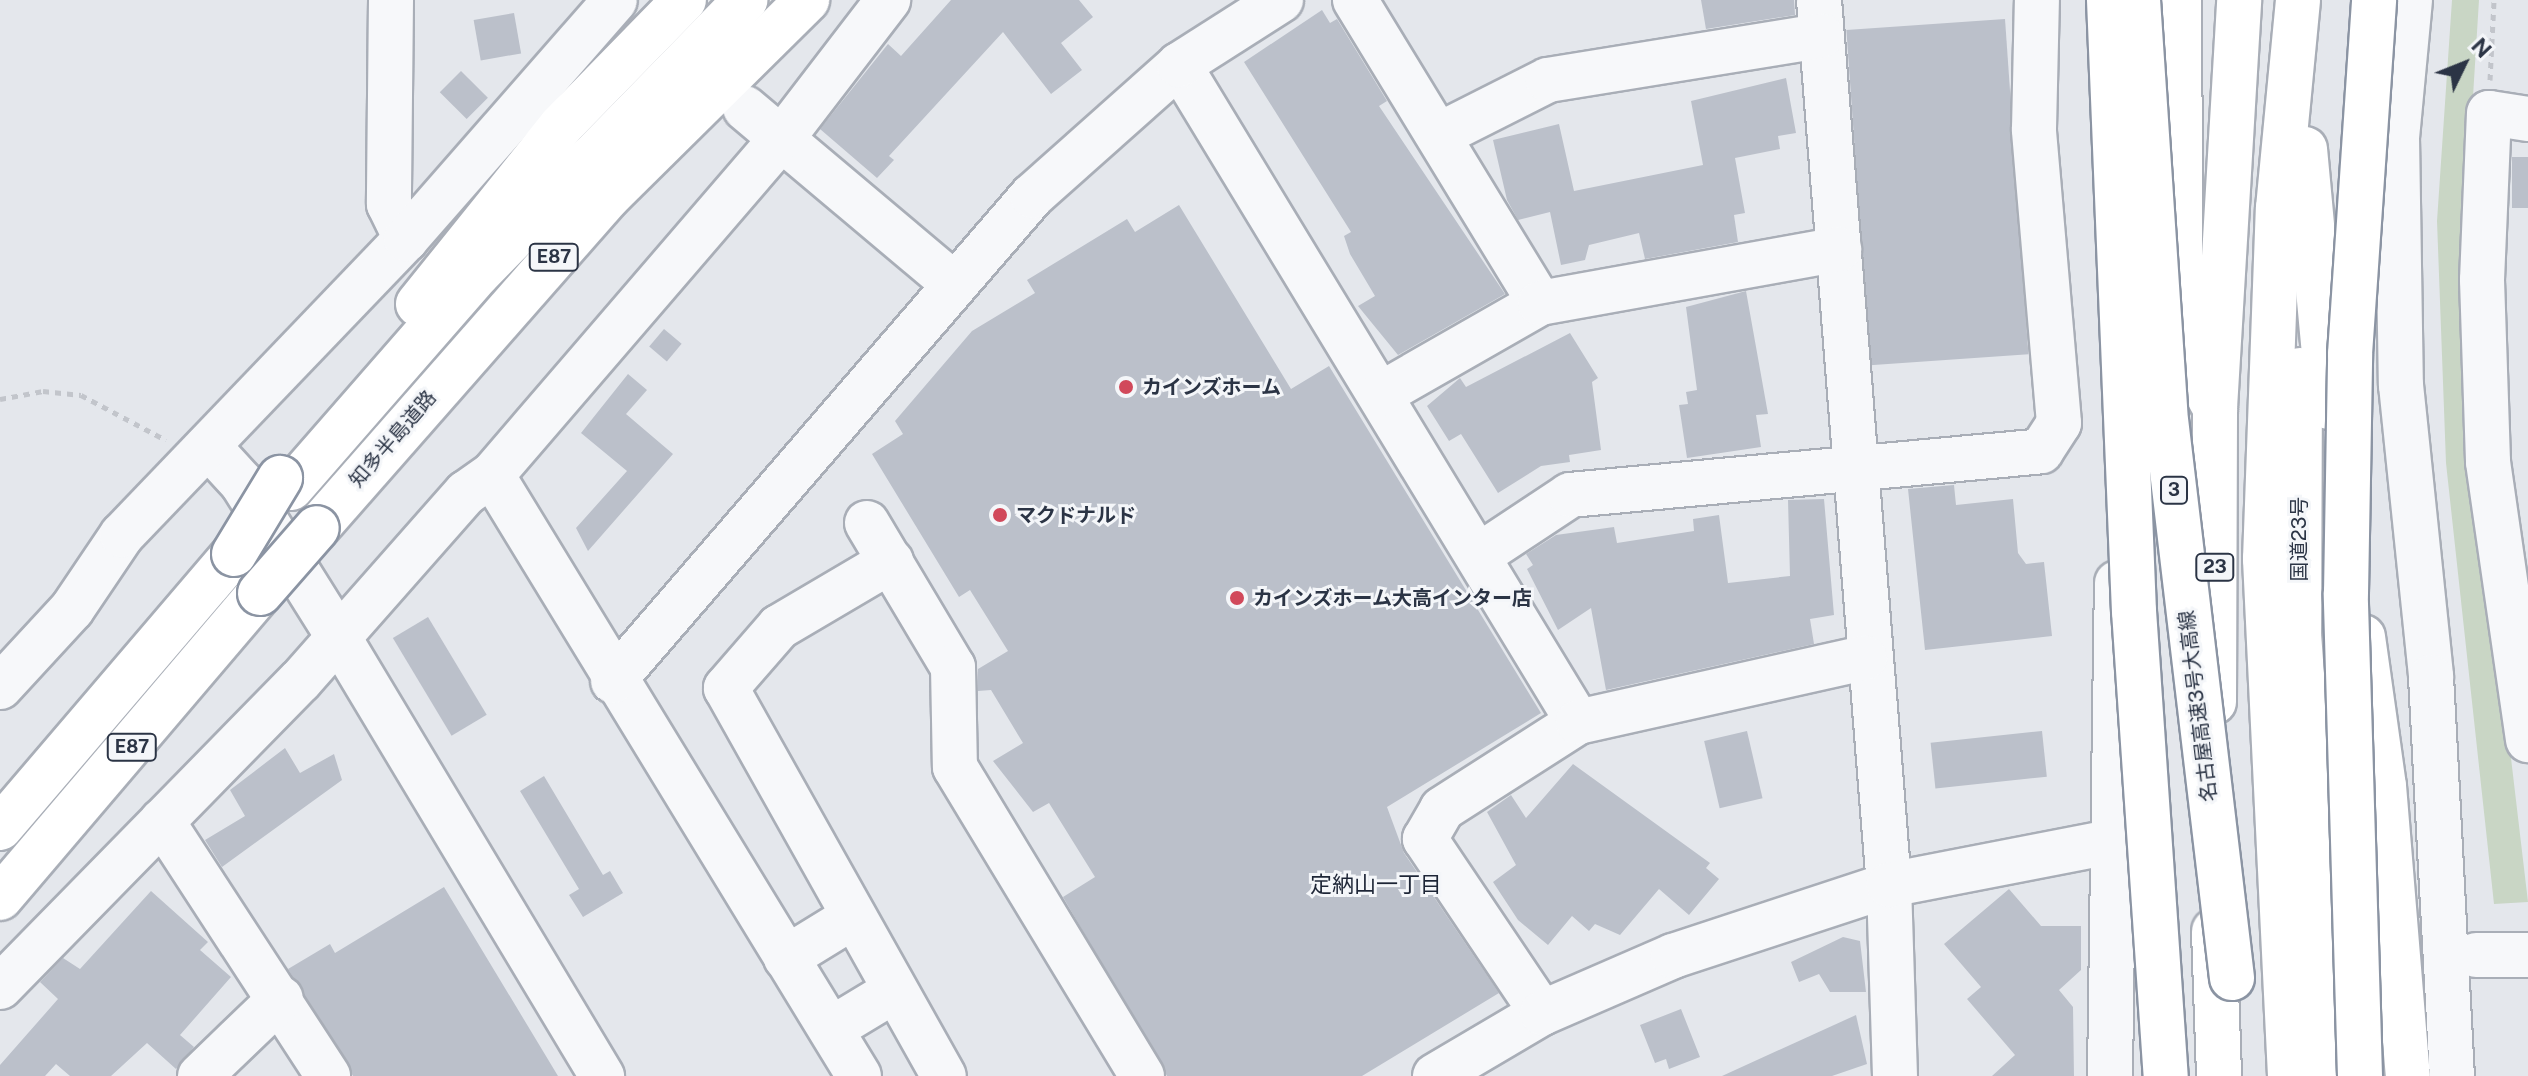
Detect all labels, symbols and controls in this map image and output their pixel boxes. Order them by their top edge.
north arrow [2424,24,2504,104]
text: N [2466,32,2497,63]
road number: E87 [528,243,580,271]
place label: カインズホーム [1142,375,1282,399]
marker: カインズホーム [1117,378,1135,396]
street label: 知多半島道路 [345,386,441,492]
road number: 3 [2160,476,2188,504]
street label: 国道23号 [2287,497,2311,581]
place label: マクドナルド [1016,503,1136,527]
marker: マクドナルド [991,506,1009,524]
road number: 23 [2195,553,2235,581]
place label: カインズホーム大高インター店 [1253,586,1533,610]
marker: カインズホーム大高インター店 [1228,589,1246,607]
street label: 名古屋高速3号大高線 [2174,609,2222,803]
road number: E87 [106,733,158,761]
district label: 定納山一丁目 [1310,872,1442,898]

